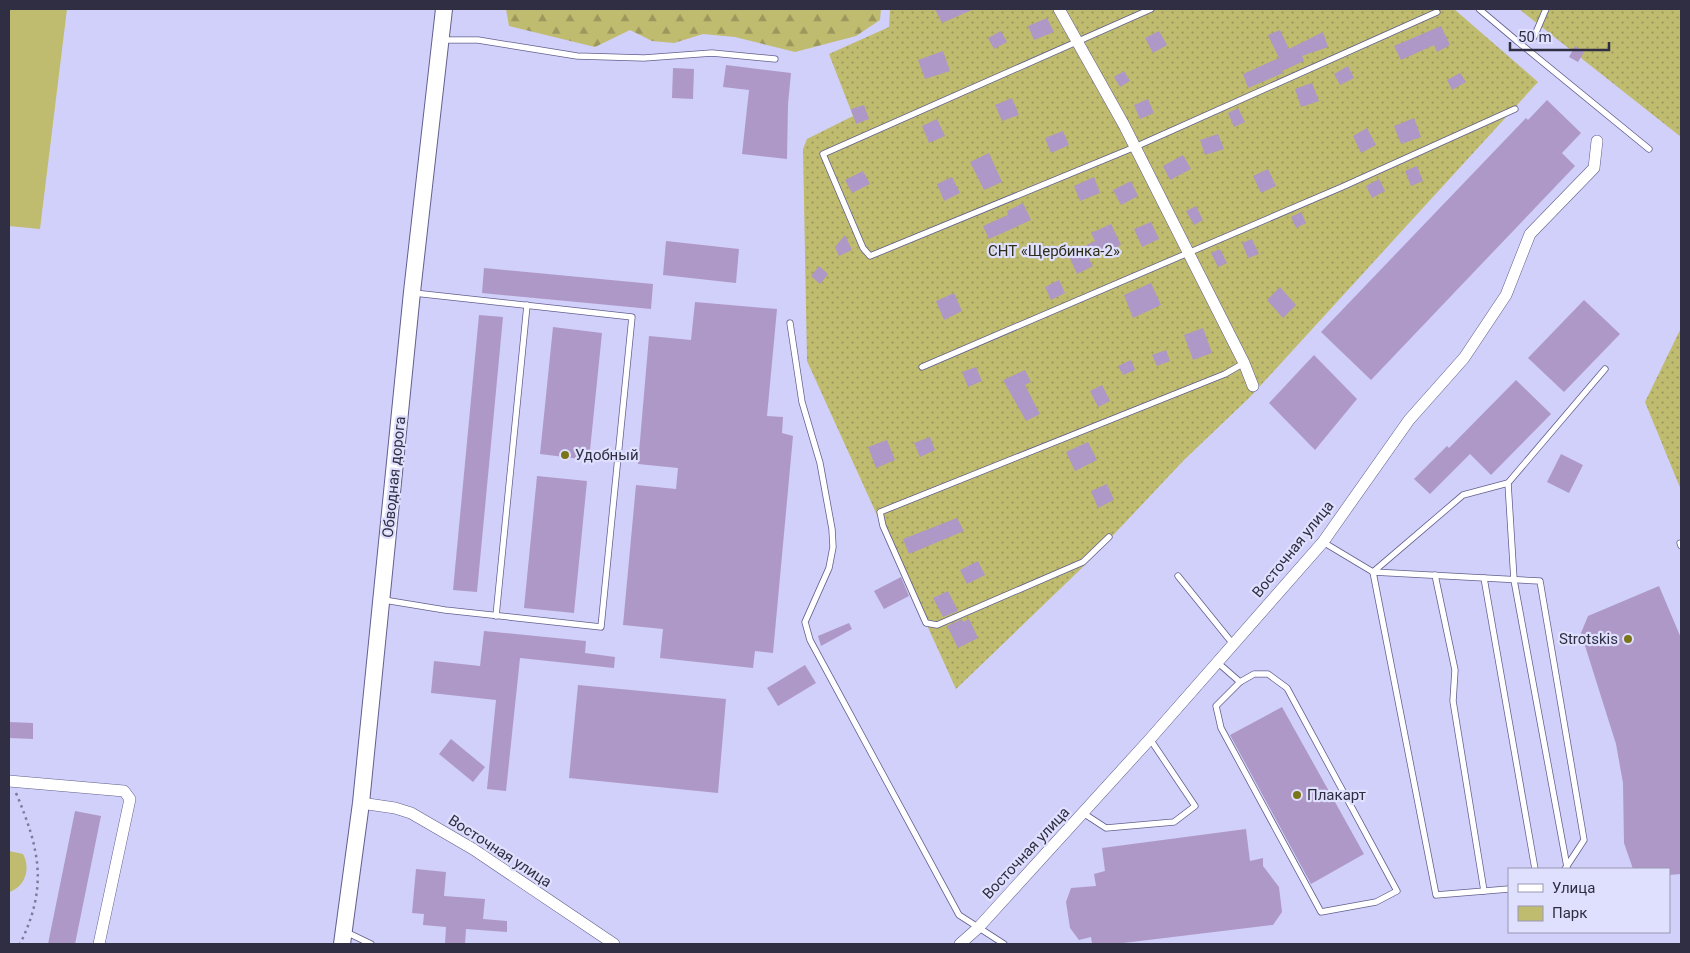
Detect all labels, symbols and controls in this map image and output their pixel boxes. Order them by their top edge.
scale bar [1510,20,1609,52]
text: 50 m [1518,28,1552,46]
park label: СНТ «Щербинка-2» [988,242,1120,260]
street label: Обводная дорога [379,415,409,539]
place label: Удобный [575,446,639,464]
marker: Удобный [559,449,571,461]
street label: Восточная улица [1248,497,1338,601]
place label: Strotskis [1559,630,1618,648]
marker: Strotskis [1622,633,1634,645]
place label: Плакарт [1307,786,1366,804]
marker: Плакарт [1291,789,1303,801]
street label: Восточная улица [979,803,1073,903]
street label: Восточная улица [445,811,555,891]
legend [1508,868,1670,933]
text: Улица [1552,879,1595,897]
text: Парк [1552,904,1587,922]

